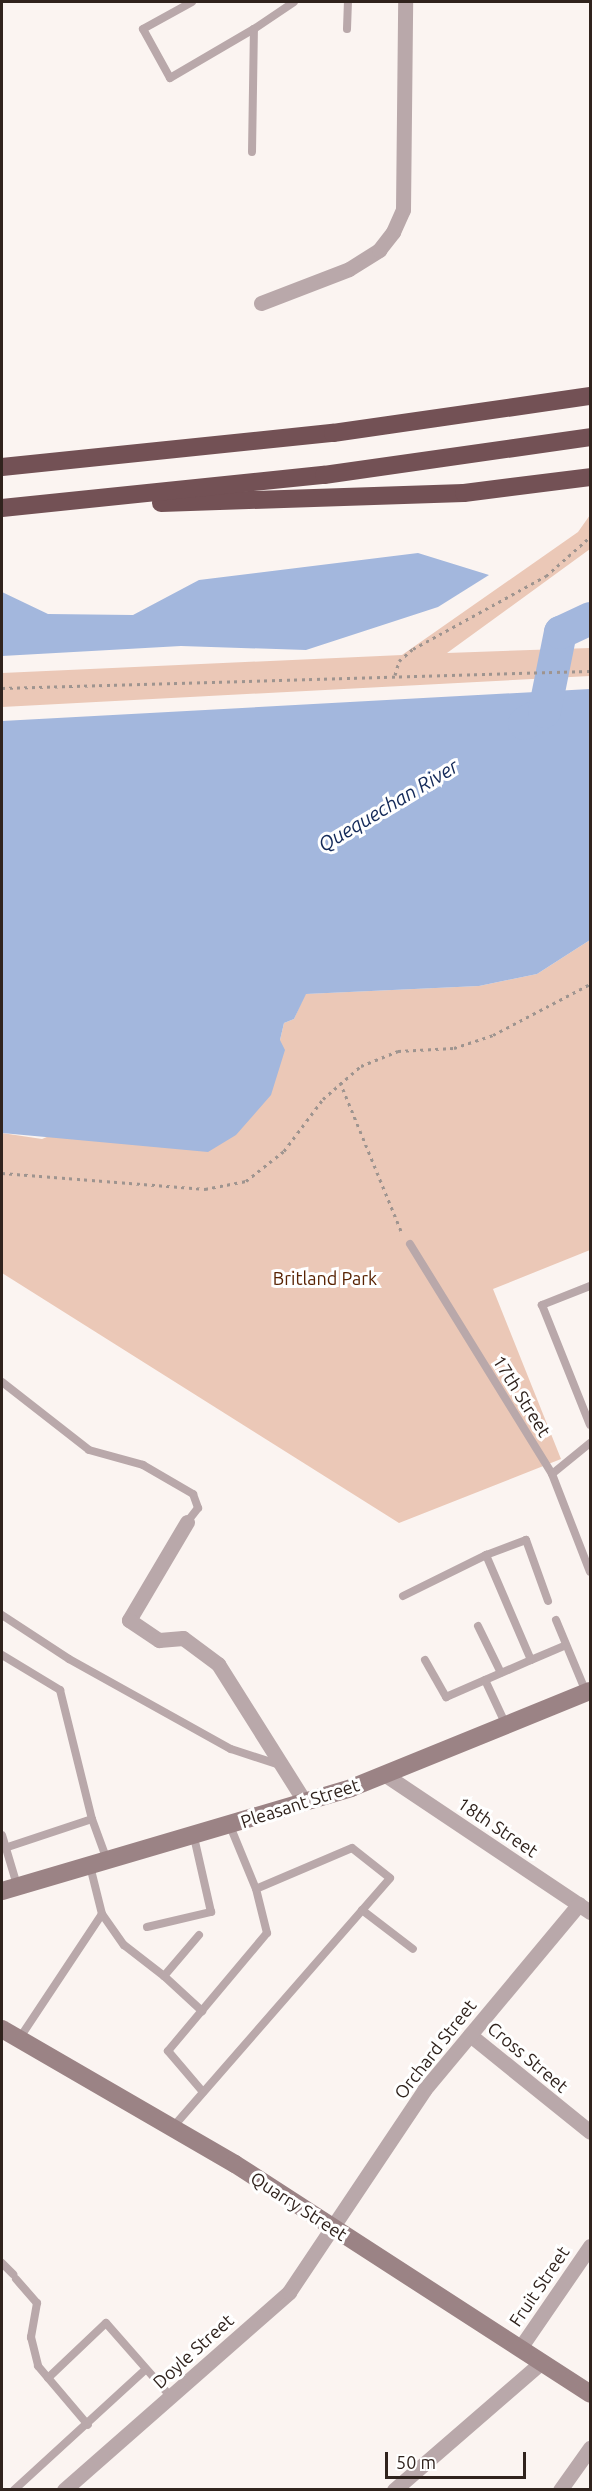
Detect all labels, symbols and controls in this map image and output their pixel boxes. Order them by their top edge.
water label: Quequechan River [314,754,462,856]
park label: Britland Park [273,1267,377,1289]
street label: 17th Street [488,1351,556,1441]
street label: Pleasant Street [238,1774,362,1832]
street label: 18th Street [454,1792,542,1862]
street label: Orchard Street [389,1995,481,2103]
street label: Cross Street [483,2017,573,2097]
street label: Quarry Street [247,2167,351,2245]
street label: Fruit Street [504,2242,574,2330]
street label: Doyle Street [148,2309,238,2393]
scale bar [388,2440,529,2478]
text: 50 m [396,2452,436,2472]

